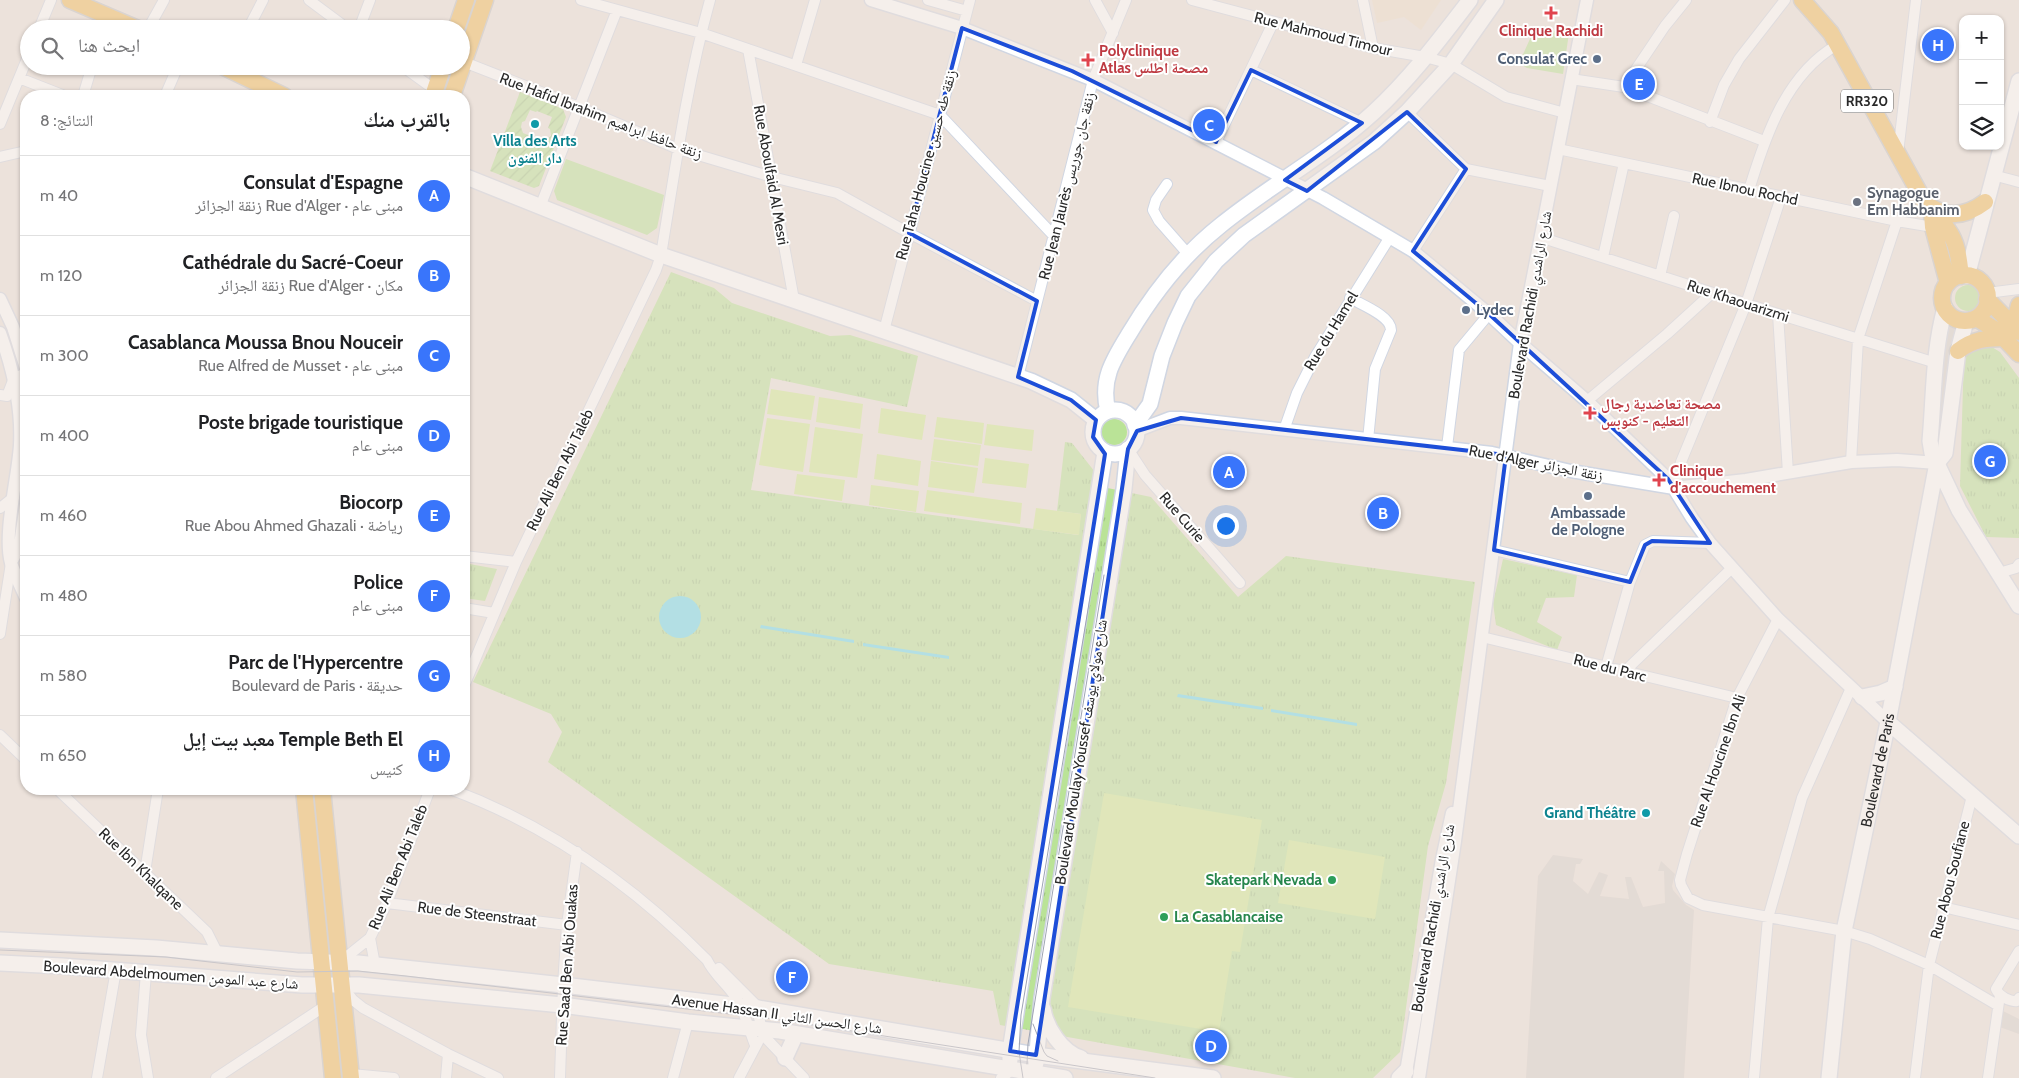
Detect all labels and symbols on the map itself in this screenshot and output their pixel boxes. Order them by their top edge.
marker: Clinique Rachidi [1544,6,1558,20]
street label: Rue Mahmoud Timour [1252,8,1394,60]
place label: Clinique Rachidi [1499,22,1603,40]
pin: H [1922,26,1954,64]
place label: Polyclinique Atlas مصحة اطلس [1099,42,1208,77]
place label: Consulat Grec [1498,50,1587,68]
marker: Polyclinique Atlas مصحة اطلس [1081,53,1095,67]
marker: Consulat Grec [1591,53,1603,65]
pin: E [1623,65,1655,103]
street label: Rue Taha Houcine زنقة طه حسين [892,68,961,262]
street label: Rue Hafid Ibrahim زنقة حافظ ابراهيم [497,69,705,164]
street label: Rue Jean Jaurès زنقة جان جوريس [1035,90,1100,282]
road number: RR320 [1841,90,1893,112]
street label: Rue Aboulfaid Al Mesri [750,104,792,246]
pin: C [1193,106,1225,144]
marker: Villa des Arts دار الفنون [529,118,541,130]
place label: Villa des Arts دار الفنون [493,132,577,167]
street label: Rue Ibnou Rochd [1690,169,1800,209]
place label: Synagogue Em Habbanim [1867,184,1960,219]
marker: Synagogue Em Habbanim [1851,196,1863,208]
street label: Boulevard Rachidi شارع الراشدي [1505,209,1558,401]
street label: Rue Khaouarizmi [1685,276,1791,326]
street label: Rue du Hamel [1300,288,1362,374]
place label: Lydec [1476,301,1514,319]
marker: Lydec [1460,304,1472,316]
place label: مصحة تعاضدية رجال التعليم - كنوبس [1601,395,1721,431]
street label: Rue Ali Ben Abi Taleb [523,406,597,534]
marker: مصحة تعاضدية رجال التعليم - كنوبس [1583,406,1597,420]
street label: Rue d'Alger زنقة الجزائر [1467,441,1605,485]
pin: G [1974,442,2006,480]
pin: A [1213,453,1245,491]
place label: Clinique d'accouchement [1670,462,1776,497]
marker: Clinique d'accouchement [1652,473,1666,487]
street label: Rue Curie [1155,488,1209,546]
marker: Ambassade de Pologne [1582,490,1594,502]
pin: B [1367,494,1399,532]
place label: Ambassade de Pologne [1551,504,1626,539]
your location [1213,513,1239,539]
street label: Boulevard Moulay Youssef شارع مولاي يوسف [1051,618,1114,887]
street label: Rue du Parc [1572,650,1648,686]
street label: Rue Al Houcine Ibn Ali [1687,692,1749,830]
street label: Boulevard de Paris [1857,712,1898,829]
street label: Rue Ali Ben Abi Taleb [365,802,431,932]
place label: Grand Théâtre [1544,804,1636,822]
marker: Grand Théâtre [1640,807,1652,819]
street label: Rue Abou Soufiane [1927,819,1973,941]
street label: Boulevard Rachidi شارع الراشدي [1408,822,1461,1014]
street label: Rue Ibn Khalqane [95,824,187,914]
place label: Skatepark Nevada [1205,871,1323,889]
marker: Skatepark Nevada [1326,874,1338,886]
street label: Rue Saad Ben Abi Ouakas [552,884,582,1046]
street label: Rue de Steenstraat [417,898,537,930]
place label: La Casablancaise [1174,908,1283,926]
marker: La Casablancaise [1158,911,1170,923]
street label: Boulevard Abdelmoumen شارع عبد المومن [43,957,299,994]
pin: F [776,958,808,996]
street label: Avenue Hassan II شارع الحسن الثاني [670,990,883,1040]
pin: D [1195,1027,1227,1065]

